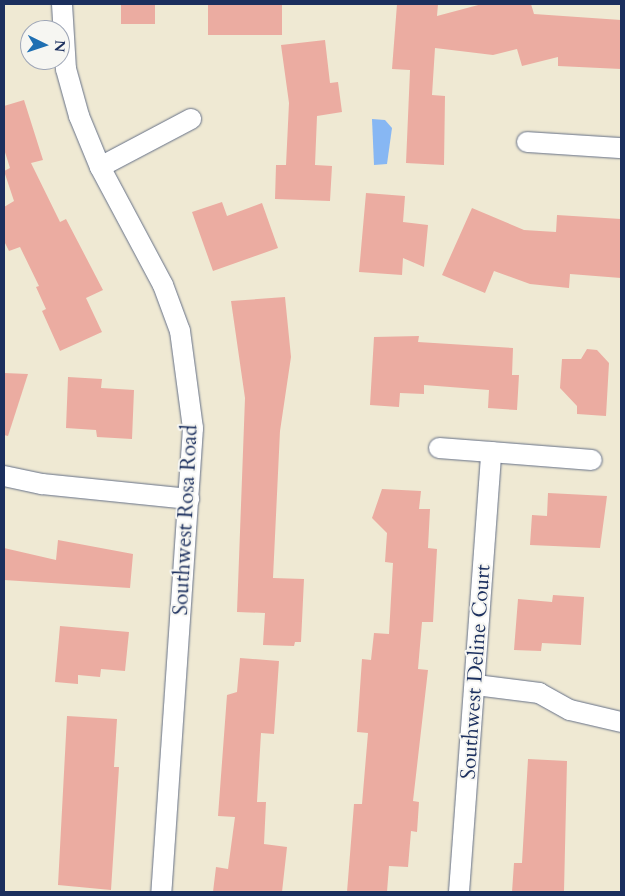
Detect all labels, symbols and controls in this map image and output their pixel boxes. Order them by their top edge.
north arrow [20,20,70,70]
text: N [50,39,69,53]
street label: Southwest Rosa Road [168,424,204,616]
street label: Southwest Deline Court [456,564,496,780]

